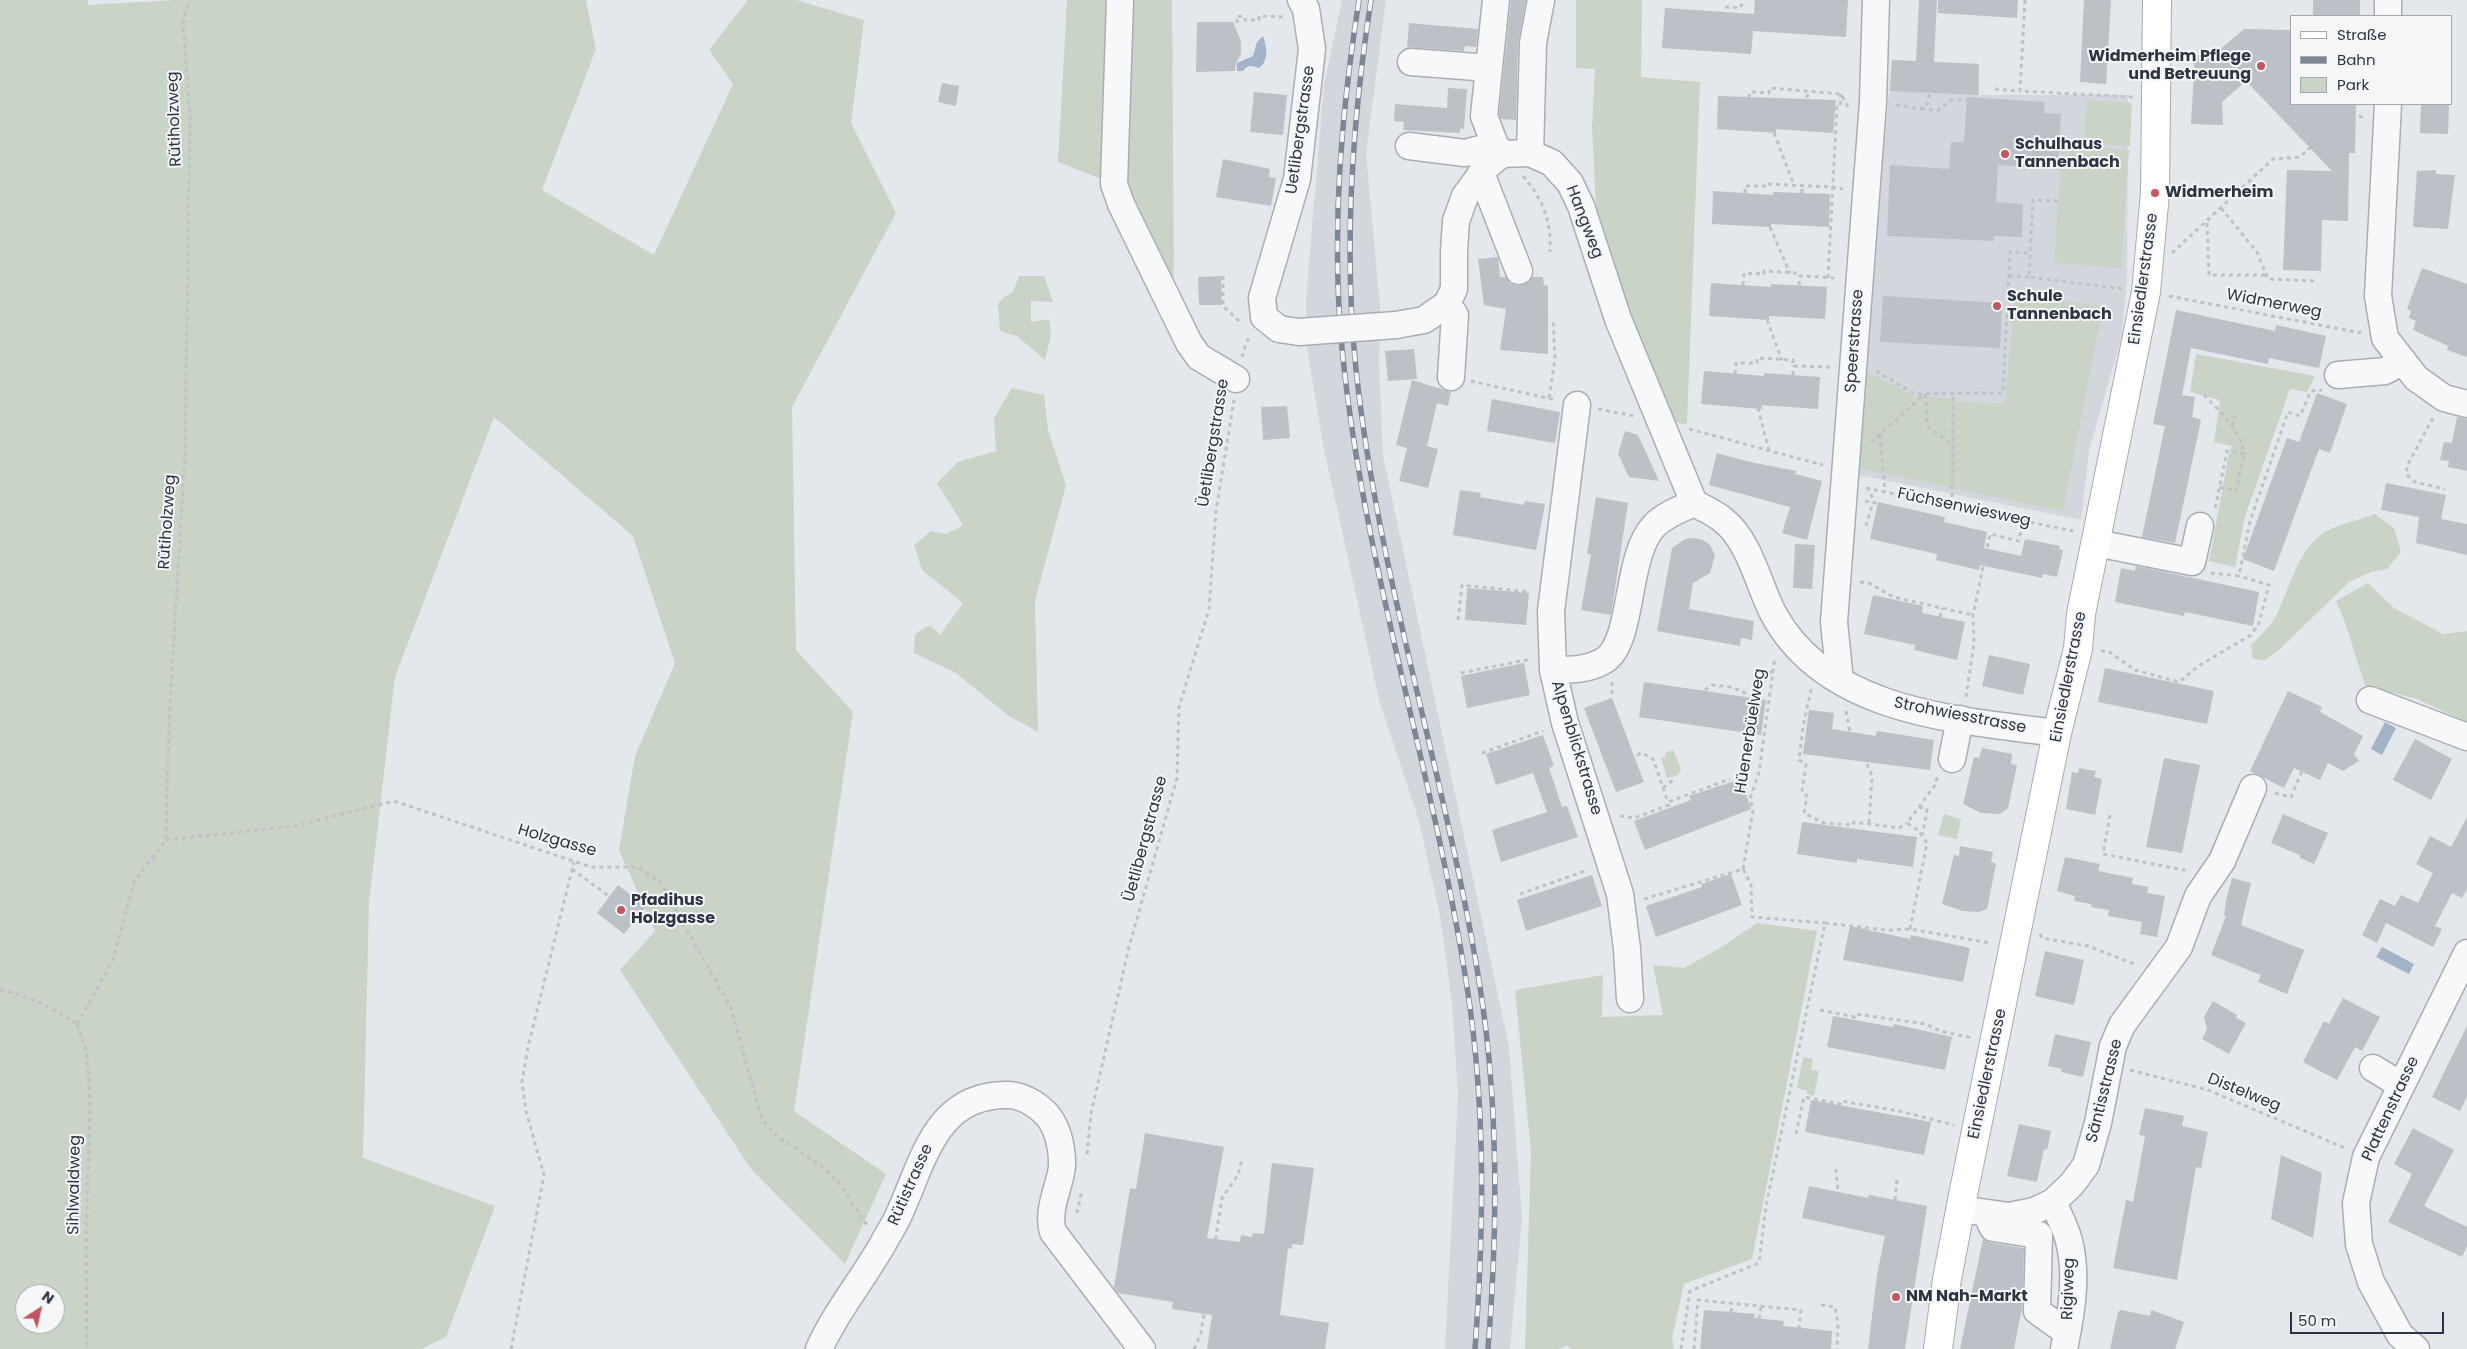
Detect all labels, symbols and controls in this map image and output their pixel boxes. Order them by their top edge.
legend [2290,15,2452,105]
text: Straße [2337,24,2387,45]
place label: Widmerheim Pflege und Betreuung [2088,47,2251,85]
text: Bahn [2337,49,2376,70]
marker: Widmerheim Pflege und Betreuung [2255,60,2267,72]
street label: Uetlibergstrasse [1282,65,1320,195]
street label: Rütiholzweg [164,71,186,167]
text: Park [2337,74,2369,95]
place label: Schulhaus Tannenbach [2015,135,2120,173]
marker: Schulhaus Tannenbach [1999,148,2011,160]
street label: Hangweg [1561,183,1607,261]
place label: Widmerheim [2165,183,2273,203]
marker: Widmerheim [2149,187,2161,199]
street label: Einsiedlerstrasse [2125,212,2163,346]
street label: Widmerweg [2225,285,2323,323]
place label: Schule Tannenbach [2007,287,2112,325]
street label: Speerstrasse [1842,289,1868,393]
marker: Schule Tannenbach [1991,300,2003,312]
street label: Üetlibergstrasse [1194,378,1234,508]
street label: Rütiholzweg [155,474,181,570]
street label: Füchsenwiesweg [1896,484,2032,532]
street label: Einsiedlerstrasse [2047,610,2091,744]
street label: Hüenerbüelweg [1732,667,1770,795]
street label: Alpenblickstrasse [1546,678,1606,818]
street label: Strohwiesstrasse [1892,694,2028,738]
street label: Üetlibergstrasse [1120,774,1172,904]
street label: Holzgasse [516,821,598,861]
place label: Pfadihus Holzgasse [631,891,715,929]
marker: Pfadihus Holzgasse [615,904,627,916]
street label: Einsiedlerstrasse [1965,1007,2011,1141]
street label: Säntisstrasse [2083,1037,2127,1145]
street label: Plattenstrasse [2358,1054,2424,1164]
street label: Distelweg [2205,1070,2283,1116]
street label: Sihlwaldweg [65,1135,85,1235]
street label: Rütistrasse [884,1141,938,1229]
street label: Rigiweg [2058,1258,2080,1320]
north arrow [15,1284,65,1334]
text: N [38,1286,58,1309]
place label: NM Nah-Markt [1906,1287,2028,1307]
marker: NM Nah-Markt [1890,1291,1902,1303]
scale bar [2292,1302,2446,1334]
text: 50 m [2298,1310,2336,1331]

